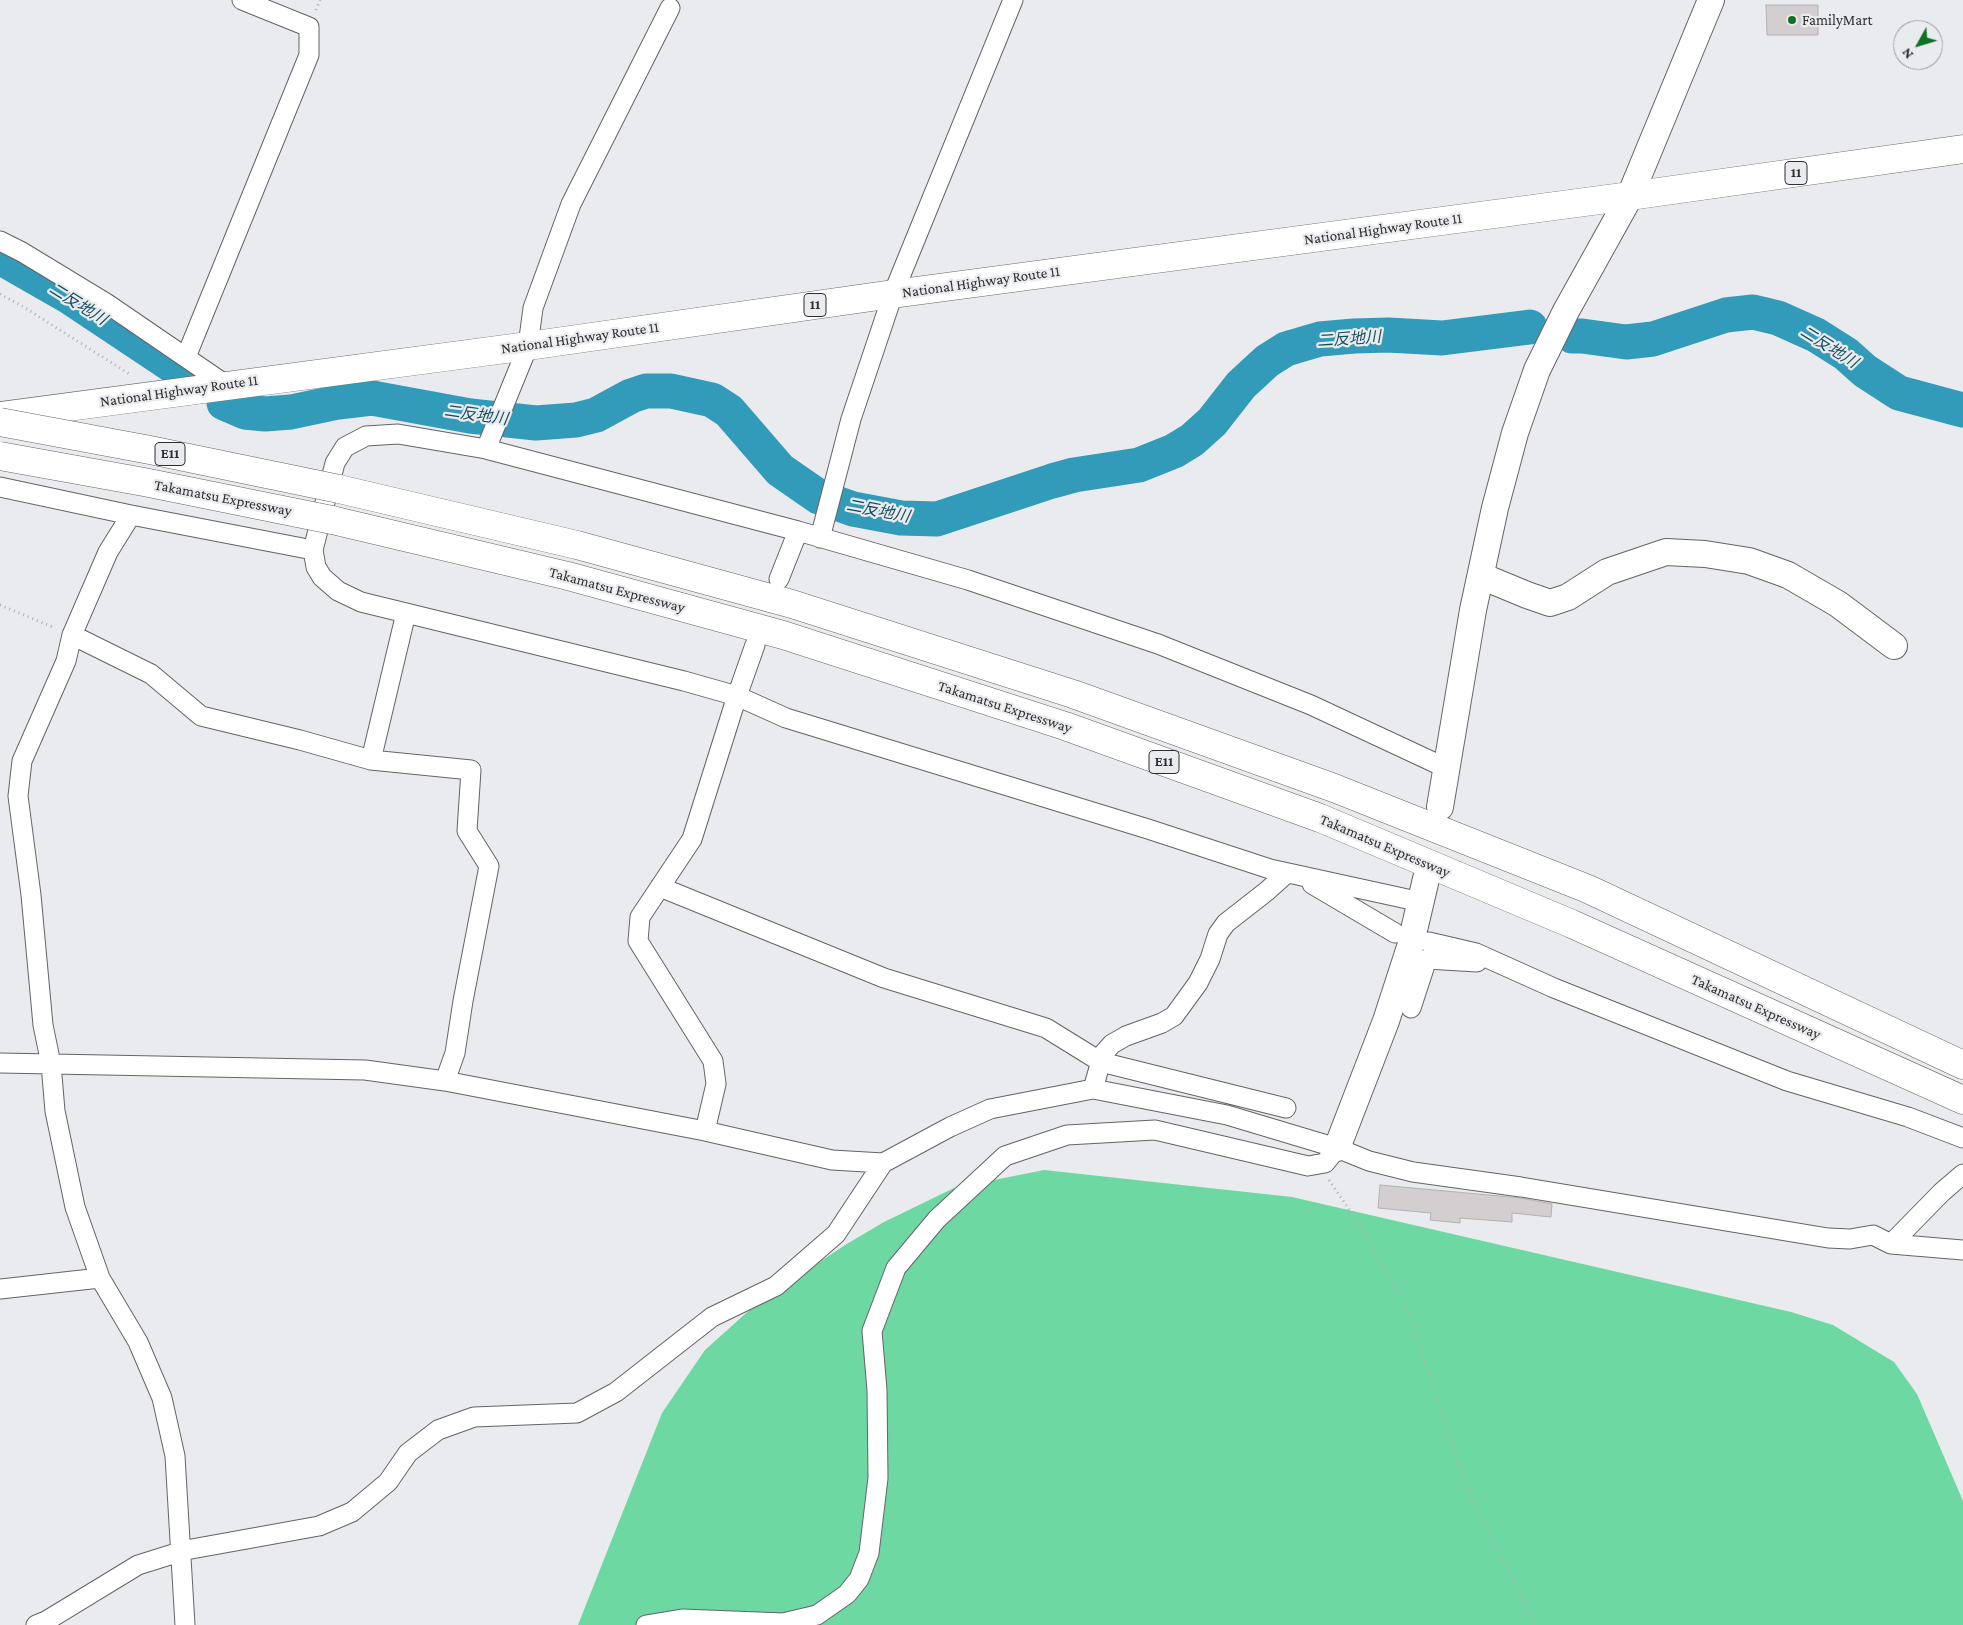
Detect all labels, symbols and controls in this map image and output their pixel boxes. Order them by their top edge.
place label: FamilyMart [1802,11,1873,29]
marker: FamilyMart [1786,14,1798,26]
north arrow [1893,20,1943,70]
text: N [1898,45,1916,63]
road number: 11 [1785,162,1807,184]
street label: National Highway Route 11 [1303,209,1463,249]
street label: National Highway Route 11 [901,262,1061,302]
water label: 二反地川 [46,279,110,329]
road number: 11 [804,294,826,316]
street label: National Highway Route 11 [500,318,660,358]
water label: 二反地川 [1797,322,1861,372]
water label: 二反地川 [1316,327,1382,351]
street label: National Highway Route 11 [99,371,259,411]
water label: 二反地川 [443,401,509,429]
road number: E11 [155,442,185,466]
street label: Takamatsu Expressway [153,476,293,520]
water label: 二反地川 [845,495,911,527]
street label: Takamatsu Expressway [547,563,687,617]
street label: Takamatsu Expressway [936,677,1074,737]
road number: E11 [1149,750,1179,774]
street label: Takamatsu Expressway [1317,810,1453,882]
street label: Takamatsu Expressway [1688,970,1824,1044]

